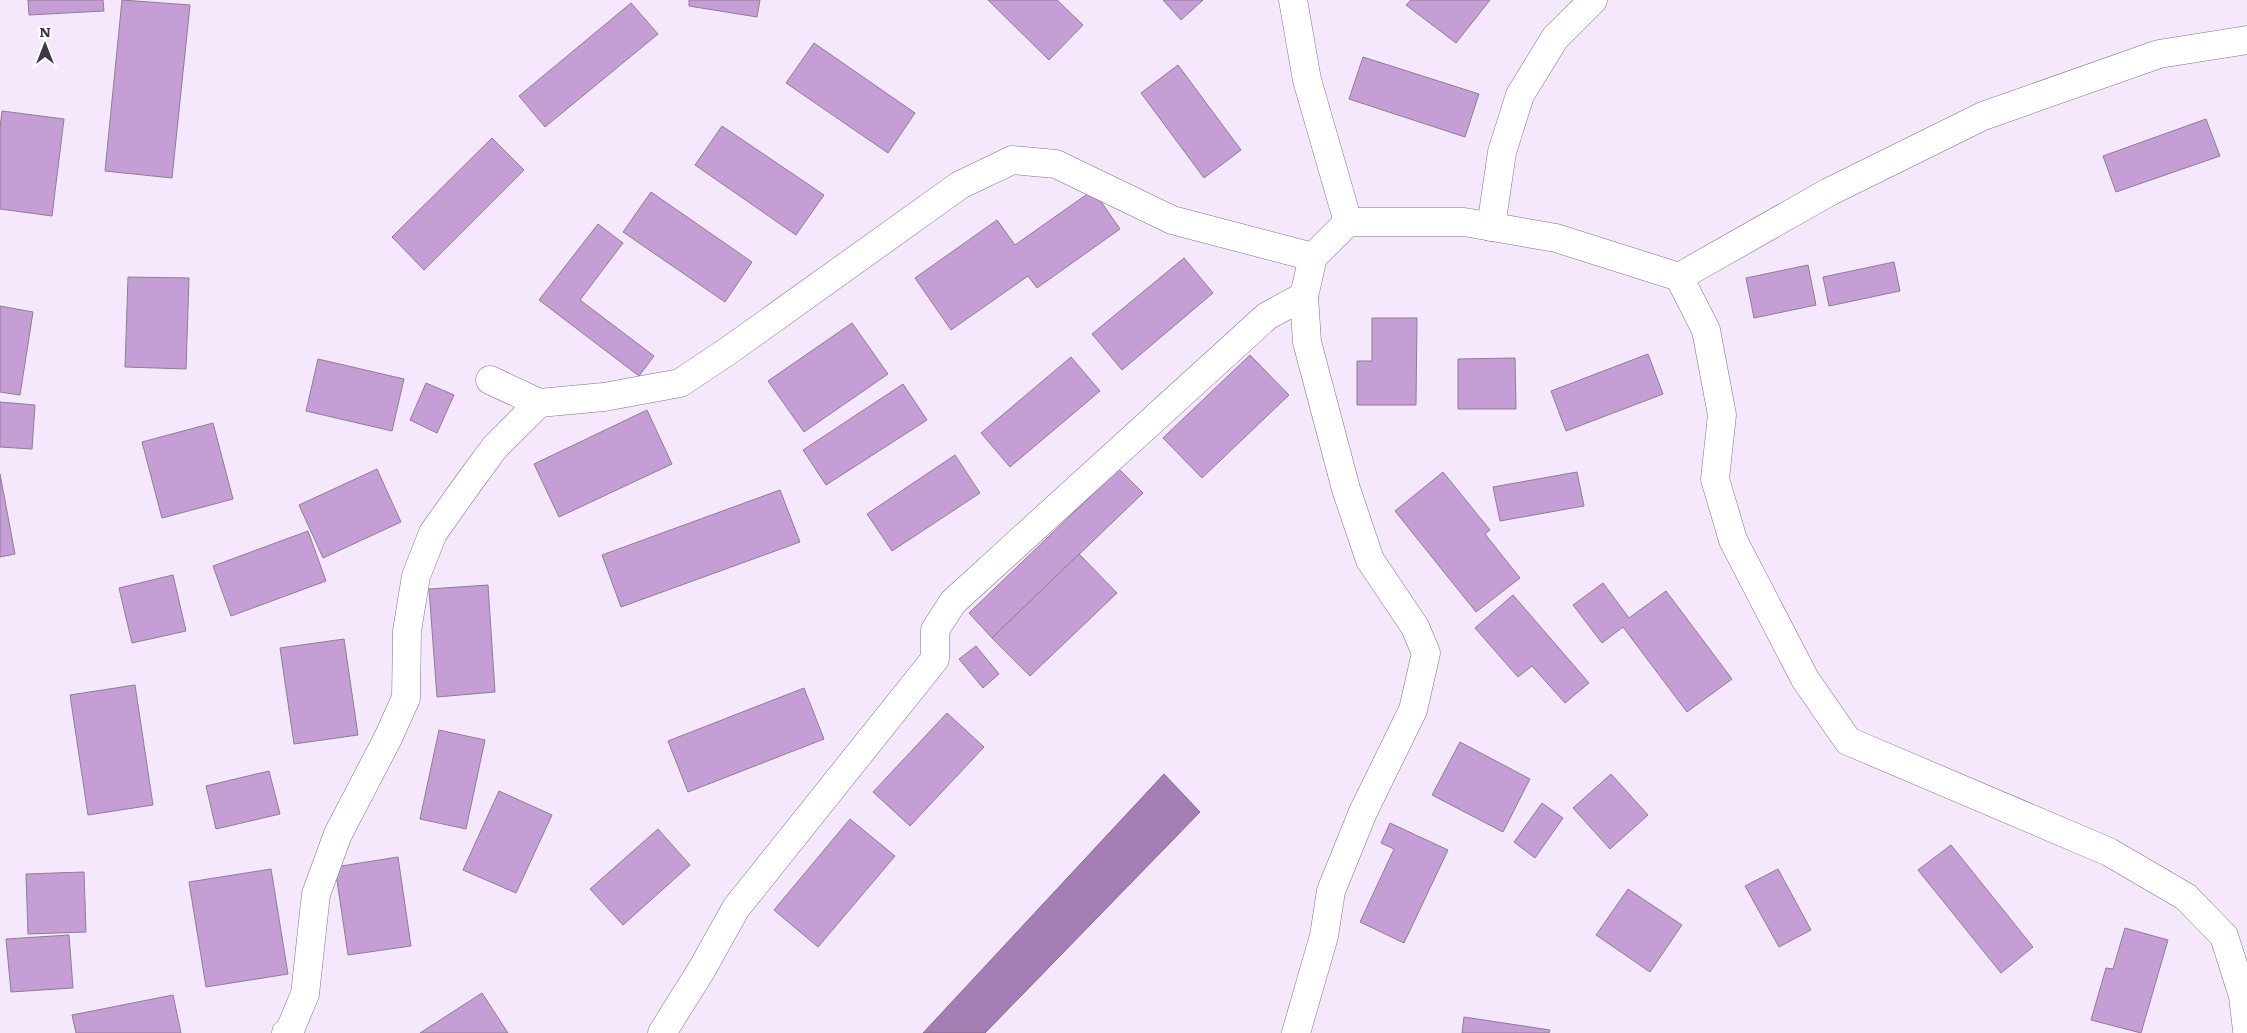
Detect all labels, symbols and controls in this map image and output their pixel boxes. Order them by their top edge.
north arrow [20,20,70,70]
text: N [39,21,51,41]

